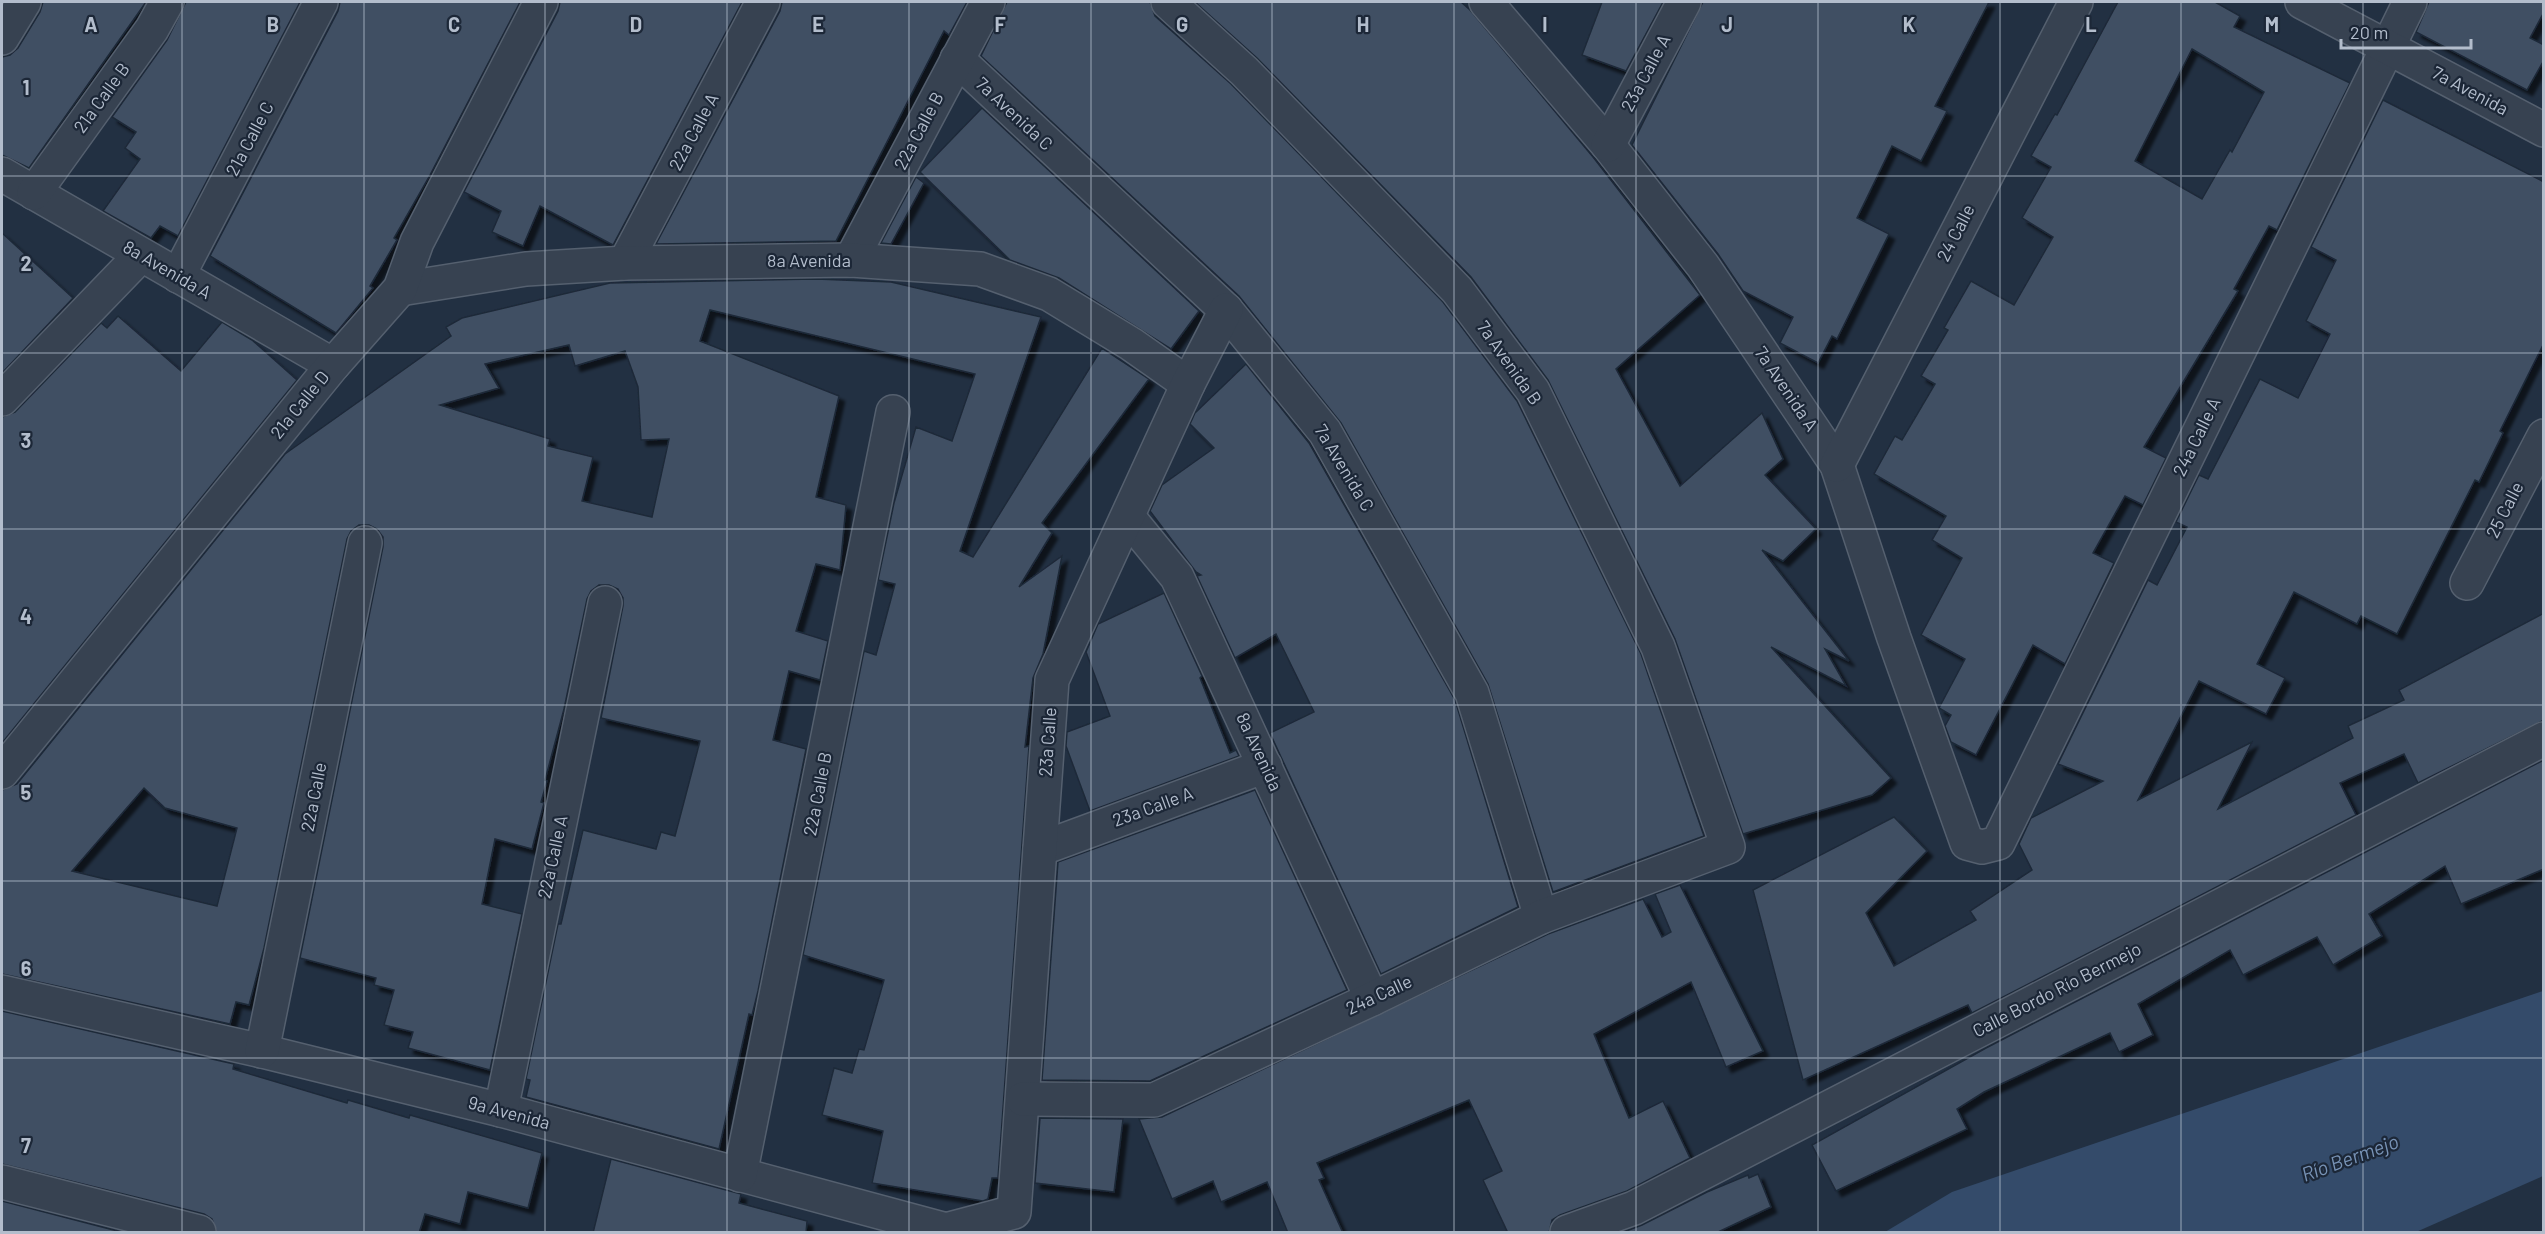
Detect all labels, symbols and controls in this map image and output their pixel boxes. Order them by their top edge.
text: A [84,12,98,36]
text: B [267,12,279,36]
text: C [448,12,460,36]
text: D [630,12,642,36]
text: E [812,12,824,36]
text: F [994,12,1006,36]
text: G [1176,12,1188,36]
text: H [1357,12,1369,36]
text: I [1542,12,1548,36]
text: J [1721,12,1733,36]
text: K [1903,12,1916,36]
text: L [2085,12,2097,36]
text: M [2265,12,2279,36]
scale bar [2341,12,2472,50]
text: 20 m [2350,21,2388,43]
street label: 23a Calle A [1616,30,1675,115]
street label: 21a Calle B [68,58,134,137]
street label: 7a Avenida [2429,61,2512,119]
street label: 7a Avenida C [972,72,1058,155]
text: 1 [22,75,30,99]
street label: 22a Calle B [888,88,948,173]
street label: 22a Calle A [664,89,723,174]
street label: 21a Calle C [220,98,278,179]
street label: 24 Calle [1931,200,1979,265]
street label: 8a Avenida A [119,235,216,303]
street label: 8a Avenida [767,249,851,271]
text: 2 [20,251,32,275]
street label: 7a Avenida B [1473,316,1547,409]
street label: 7a Avenida A [1750,342,1823,435]
street label: 21a Calle D [265,366,333,443]
street label: 24a Calle A [2168,394,2225,479]
street label: 7a Avenida C [1310,420,1379,515]
text: 3 [21,428,31,452]
street label: 25 Calle [2481,478,2528,541]
text: 4 [20,604,32,628]
street label: 23a Calle [1034,707,1060,777]
street label: 8a Avenida [1232,709,1288,794]
street label: 22a Calle B [798,750,836,838]
street label: 22a Calle [296,760,330,833]
text: 5 [21,780,32,804]
street label: 23a Calle A [1109,781,1196,831]
street label: 22a Calle A [532,813,572,900]
street label: Calle Bordo Río Bermejo [1968,937,2145,1041]
text: 6 [21,956,32,980]
street label: 24a Calle [1342,969,1415,1019]
street label: 9a Avenida [466,1091,553,1133]
water label: Río Bermejo [2298,1128,2401,1186]
text: 7 [21,1133,31,1157]

